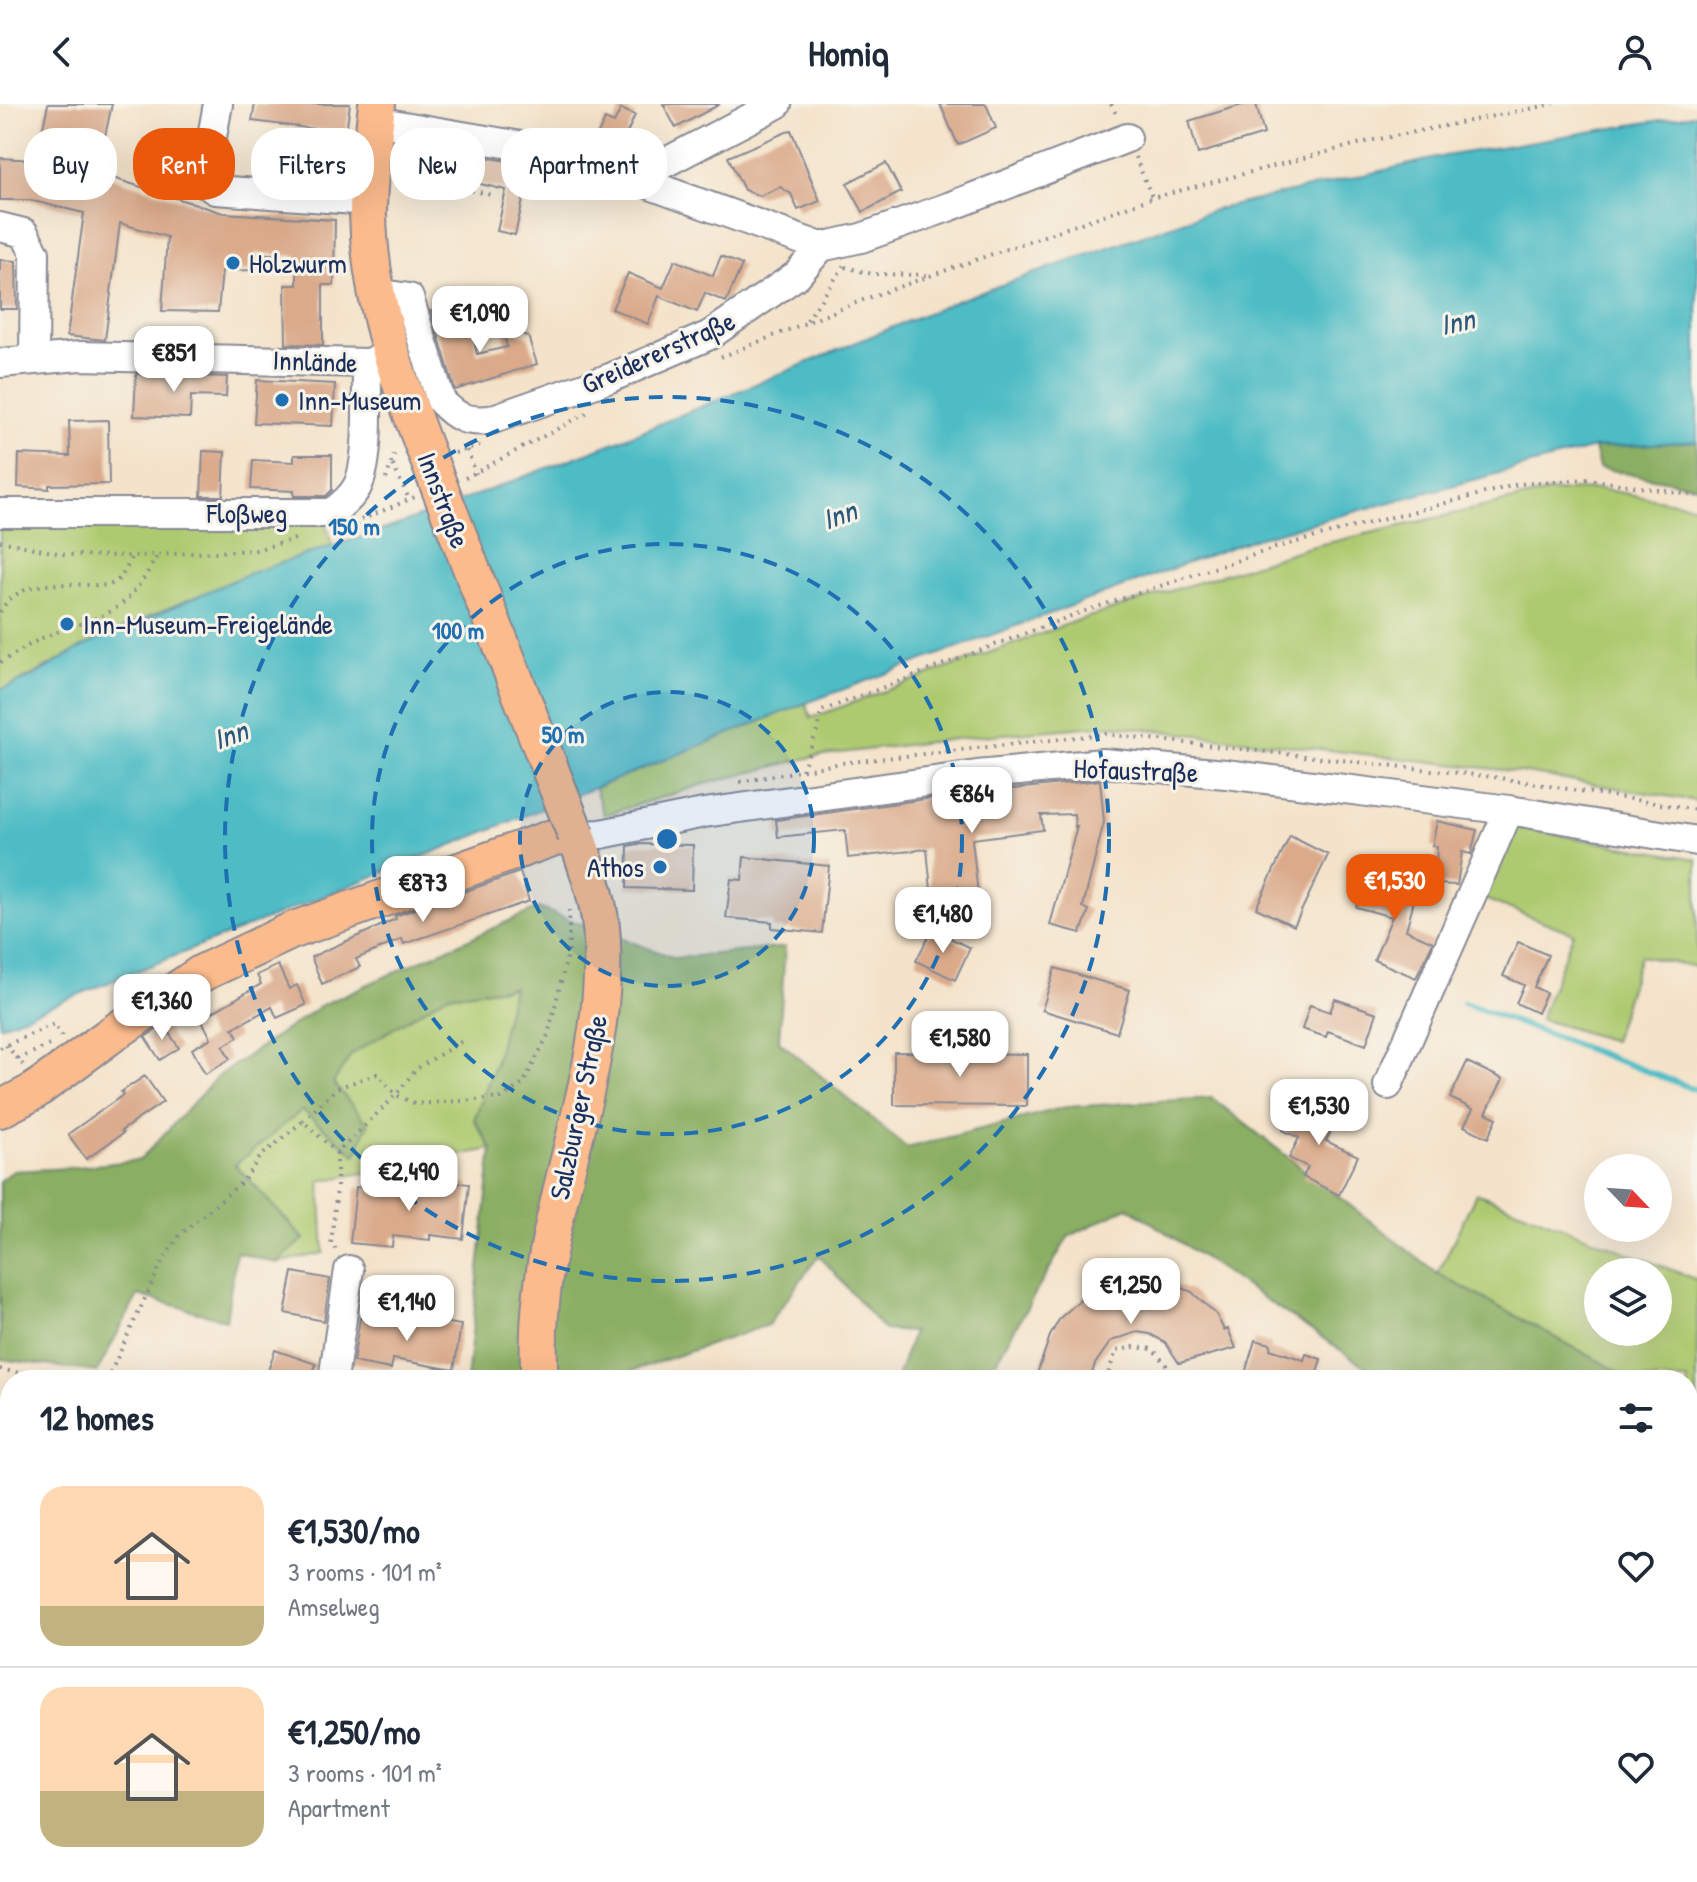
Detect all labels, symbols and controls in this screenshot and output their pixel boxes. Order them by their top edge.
text: Homiq [808,28,889,77]
icon: back [40,30,84,74]
icon: person [1613,30,1657,74]
chip: Buy [24,128,117,200]
chip: Rent [133,128,235,200]
chip: Filters [251,128,374,200]
chip: New [390,128,485,200]
chip: Apartment [501,128,667,200]
place label: Holzwurm [249,244,347,282]
marker: Holzwurm [224,254,242,272]
pin: €1,090 [415,286,545,354]
text: €1,090 [450,294,510,329]
water label: Inn [1436,297,1481,344]
street label: Greidererstraße [575,301,741,403]
pin: €851 [127,326,221,394]
text: €851 [152,334,196,369]
street label: Innlände [272,341,358,381]
place label: Inn-Museum [298,381,421,419]
marker: Inn-Museum [273,391,291,409]
street label: Innstraße [408,446,480,554]
water label: Inn [816,489,864,539]
street label: Floßweg [206,494,287,532]
text: 150 m [328,510,380,542]
place label: Inn-Museum-Freigelände [83,605,333,643]
text: 100 m [432,614,484,646]
marker: Inn-Museum-Freigelände [58,615,76,633]
water label: Inn [207,709,255,759]
text: 50 m [542,718,584,750]
street label: Hofaustraße [1073,749,1199,791]
pin: €864 [925,767,1019,835]
text: €864 [950,775,994,810]
centre of rings [653,825,681,853]
place label: Athos [587,848,644,886]
pin: €1,530 [1330,854,1460,922]
pin: €873 [376,856,470,924]
marker: Athos [651,858,669,876]
text: €1,530 [1364,862,1426,897]
text: €873 [399,864,447,899]
pin: €1,480 [878,887,1008,955]
text: €1,480 [913,895,973,930]
pin: €1,360 [97,974,227,1042]
text: €1,360 [132,982,192,1017]
street label: Salzburger Straße [540,1011,616,1203]
pin: €1,580 [895,1011,1025,1079]
text: €1,580 [929,1019,991,1054]
pin: €1,530 [1254,1079,1384,1147]
text: €1,530 [1288,1087,1350,1122]
pin: €2,490 [344,1145,474,1213]
text: €2,490 [379,1153,439,1188]
north arrow [1584,1154,1672,1242]
map controls [1584,1154,1672,1346]
pin: €1,250 [1066,1258,1196,1326]
button: layers [1584,1258,1672,1346]
text: €1,250 [1100,1266,1162,1301]
pin: €1,140 [342,1275,472,1343]
text: €1,140 [378,1283,436,1318]
text: 12 homes [40,1395,154,1441]
icon: filters [1614,1396,1658,1440]
text: €1,530/mo [288,1508,420,1554]
icon: home [104,1518,200,1614]
icon: heart [1614,1544,1658,1588]
text: 3 rooms · 101 m² [288,1554,442,1589]
text: Amselweg [288,1589,380,1624]
text: €1,250/mo [288,1709,420,1755]
icon: home [104,1719,200,1815]
icon: heart [1614,1745,1658,1789]
text: 3 rooms · 101 m² [288,1755,442,1790]
text: Apartment [288,1790,390,1825]

